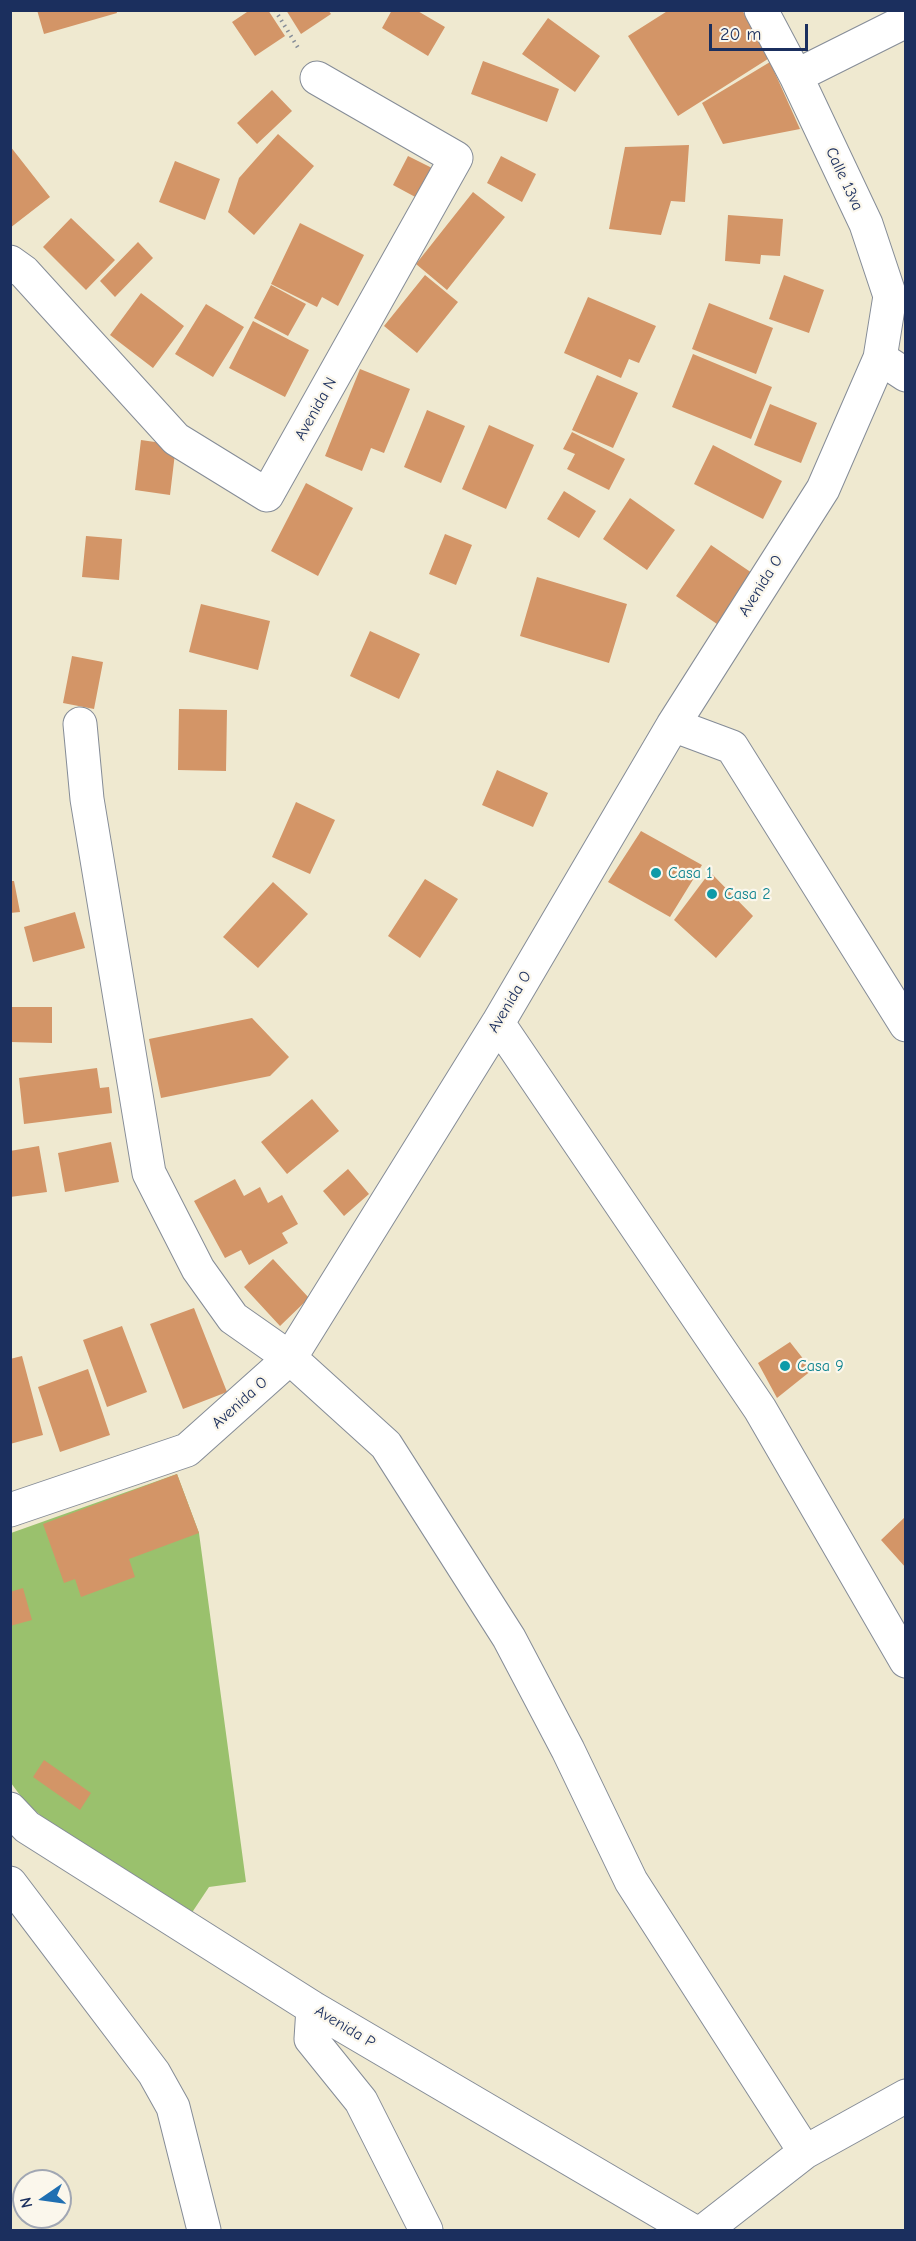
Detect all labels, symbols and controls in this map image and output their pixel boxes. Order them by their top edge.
scale bar [712,12,811,50]
text: 20 m [720,24,761,45]
street label: Calle 13va [821,144,867,214]
street label: Avenida N [291,374,341,444]
street label: Avenida O [735,552,787,620]
place label: Casa 1 [668,863,713,883]
marker: Casa 1 [649,866,663,880]
place label: Casa 2 [724,884,771,904]
marker: Casa 2 [705,887,719,901]
street label: Avenida O [484,968,536,1036]
place label: Casa 9 [797,1356,844,1376]
marker: Casa 9 [778,1359,792,1373]
street label: Avenida O [208,1373,272,1433]
street label: Avenida P [311,2001,379,2053]
north arrow [12,2169,72,2229]
text: N [16,2195,36,2210]

